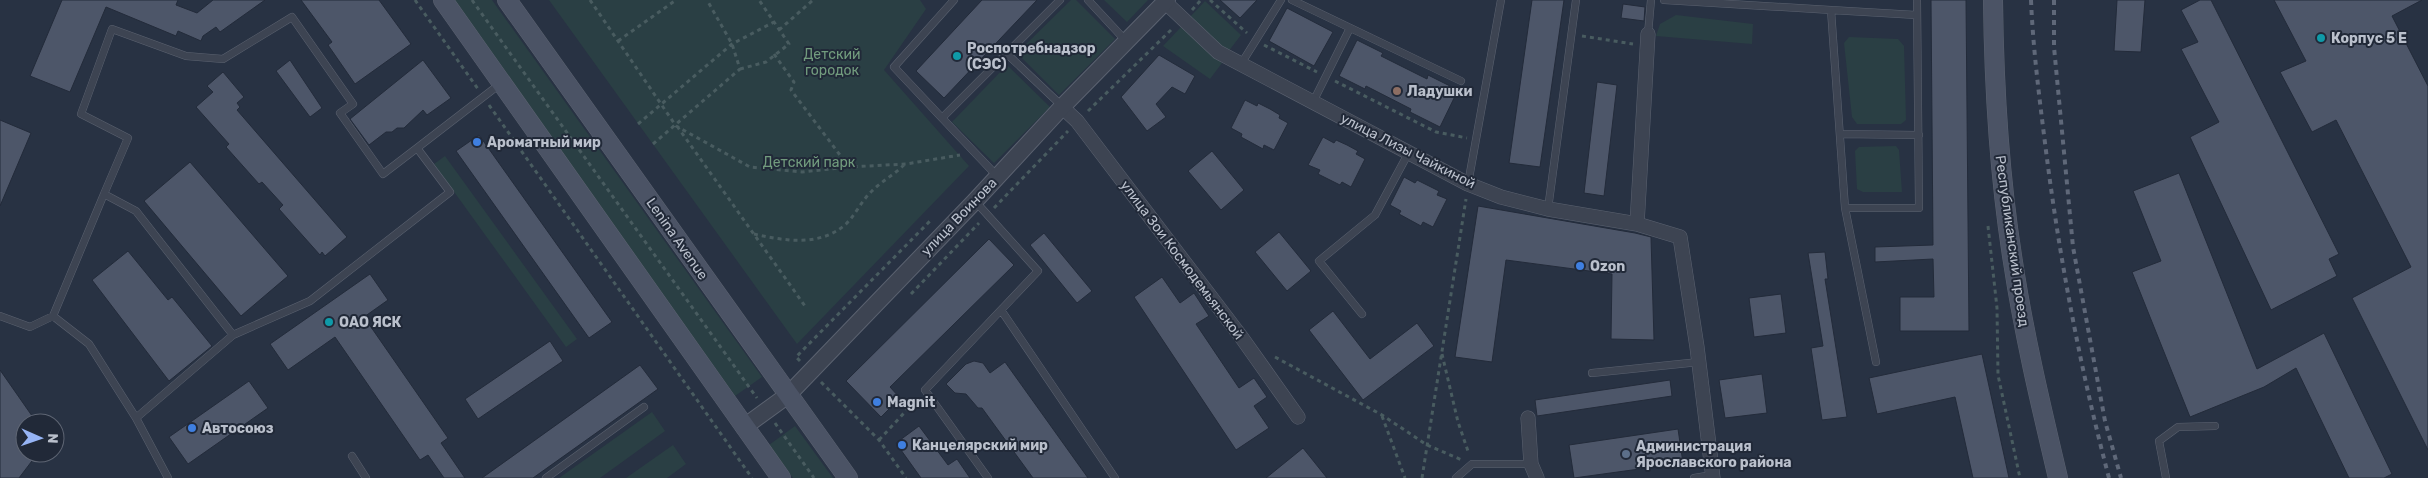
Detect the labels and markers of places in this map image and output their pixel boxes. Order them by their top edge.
place label: Корпус 5 E [2331,30,2407,47]
marker: Корпус 5 E [2315,32,2327,44]
place label: Роспотребнадзор (СЭС) [967,40,1096,73]
marker: Роспотребнадзор (СЭС) [951,50,963,62]
place label: Ладушки [1407,83,1473,100]
marker: Ладушки [1391,85,1403,97]
place label: Ароматный мир [487,134,601,151]
marker: Ароматный мир [471,136,483,148]
place label: Ozon [1590,258,1625,275]
marker: Ozon [1574,260,1586,272]
place label: ОАО ЯСК [339,314,402,331]
marker: ОАО ЯСК [323,316,335,328]
place label: Magnit [887,394,936,411]
marker: Magnit [871,396,883,408]
place label: Автосоюз [202,420,274,437]
marker: Автосоюз [186,422,198,434]
place label: Канцелярский мир [912,437,1048,454]
place label: Администрация Ярославского района [1636,438,1792,471]
marker: Канцелярский мир [896,439,908,451]
marker: Администрация Ярославского района [1620,448,1632,460]

